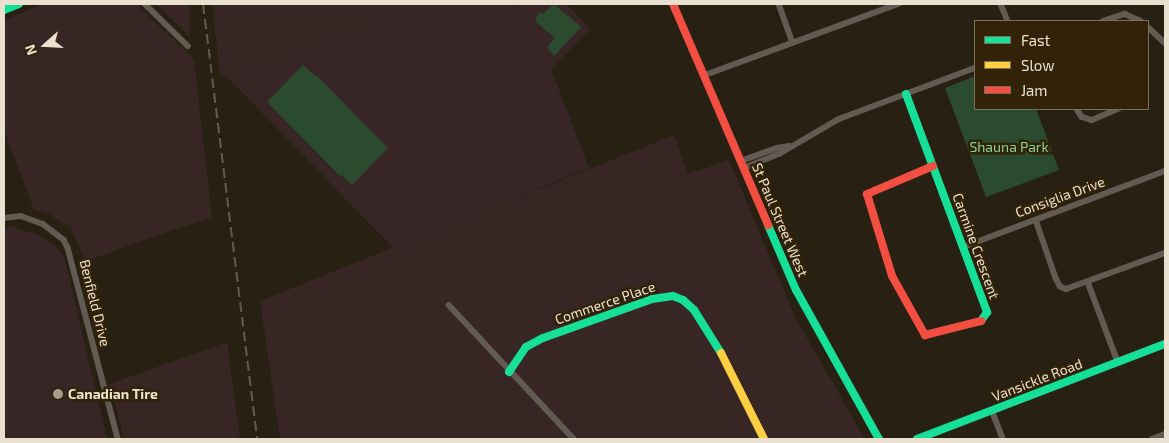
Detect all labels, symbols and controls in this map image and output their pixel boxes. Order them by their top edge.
north arrow [20,20,70,70]
legend [974,20,1149,110]
text: Fast [1021,31,1050,49]
text: N [21,43,40,58]
text: Slow [1021,56,1055,74]
text: Jam [1021,81,1047,99]
park label: Shauna Park [969,139,1049,155]
street label: St Paul Street West [748,160,812,280]
street label: Consiglia Drive [1013,173,1107,221]
street label: Carmine Crescent [949,191,1003,301]
street label: Benfield Drive [76,258,114,348]
street label: Commerce Place [553,278,657,328]
street label: Vansickle Road [989,355,1085,405]
place label: Canadian Tire [68,386,158,402]
marker: Canadian Tire [52,388,64,400]

